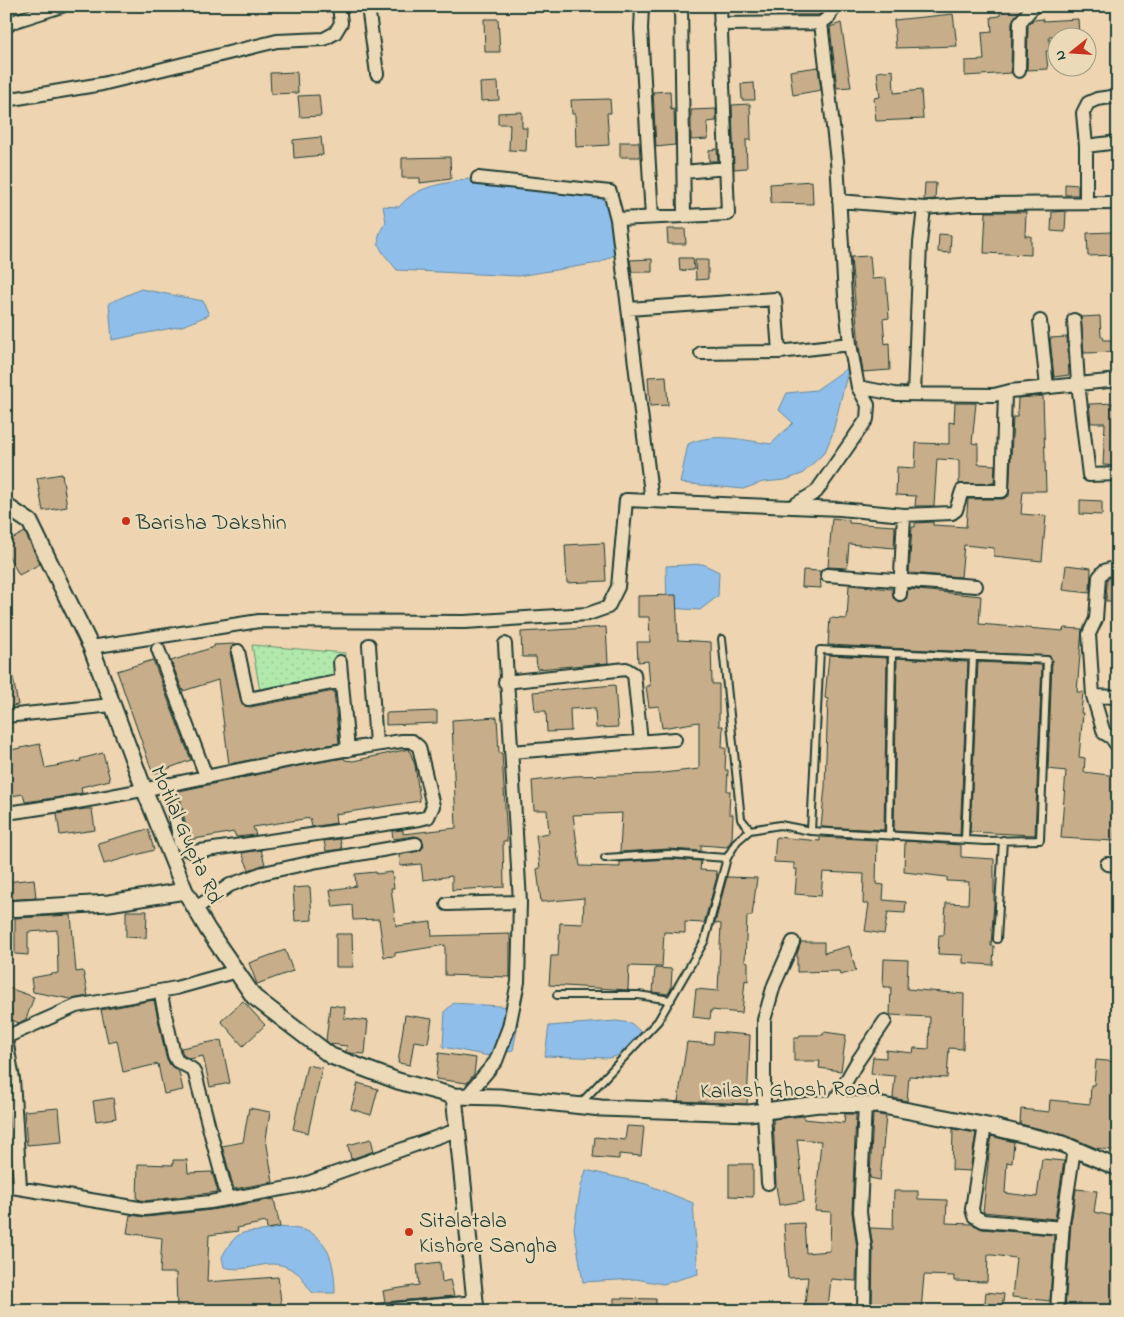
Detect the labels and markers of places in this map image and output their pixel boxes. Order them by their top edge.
place label: Barisha Dakshin [135,508,287,540]
marker: Barisha Dakshin [120,515,132,527]
place label: Sitalatala Kishore Sangha [419,1206,557,1264]
marker: Sitalatala Kishore Sangha [403,1226,415,1238]

